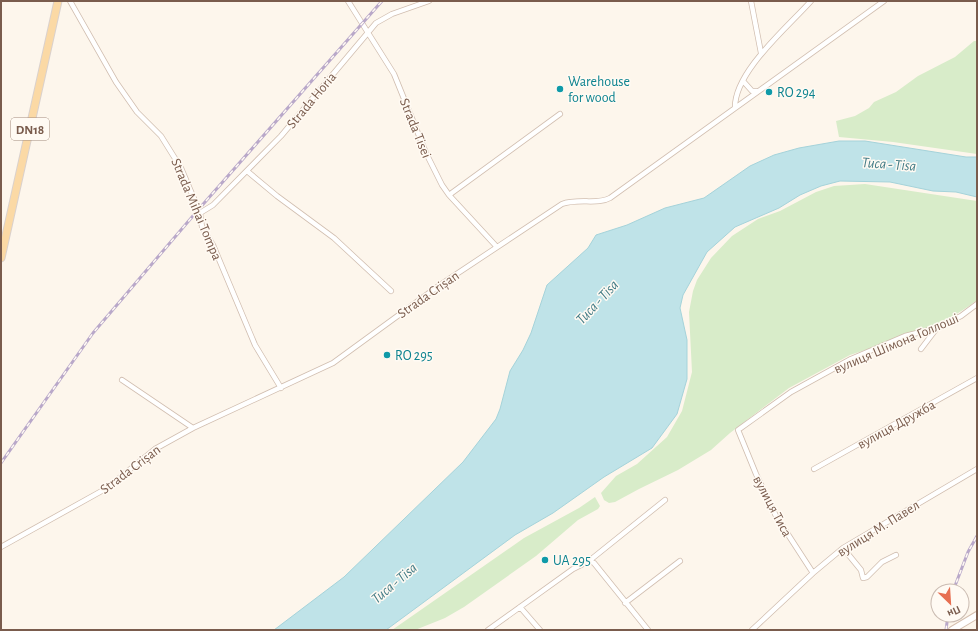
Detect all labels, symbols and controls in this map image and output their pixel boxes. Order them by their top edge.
street label: Strada Horia [284,70,339,131]
place label: Warehouse for wood [568,75,630,105]
marker: Warehouse for wood [555,84,565,94]
place label: RO 294 [777,86,816,100]
marker: RO 294 [764,87,774,97]
street label: Strada Tisei [397,96,433,160]
road number: DN18 [11,118,49,140]
water label: Тиса - Tisa [861,155,917,174]
street label: Strada Mihai Tompa [168,156,224,263]
street label: Strada Crișan [395,269,462,322]
water label: Тиса - Tisa [573,277,621,327]
street label: вулиця Шімона Голлоші [832,311,961,377]
place label: RO 295 [395,349,433,363]
marker: RO 295 [382,350,392,360]
street label: вулиця Дружба [855,397,938,452]
street label: Strada Crișan [98,443,164,498]
street label: вулиця Тиса [750,474,794,540]
street label: вулиця М. Павел [835,498,922,560]
place label: UA 295 [553,554,591,568]
marker: UA 295 [540,555,550,565]
water label: Тиса - Tisa [369,560,420,607]
north arrow [930,583,970,623]
text: Пн [946,604,962,619]

